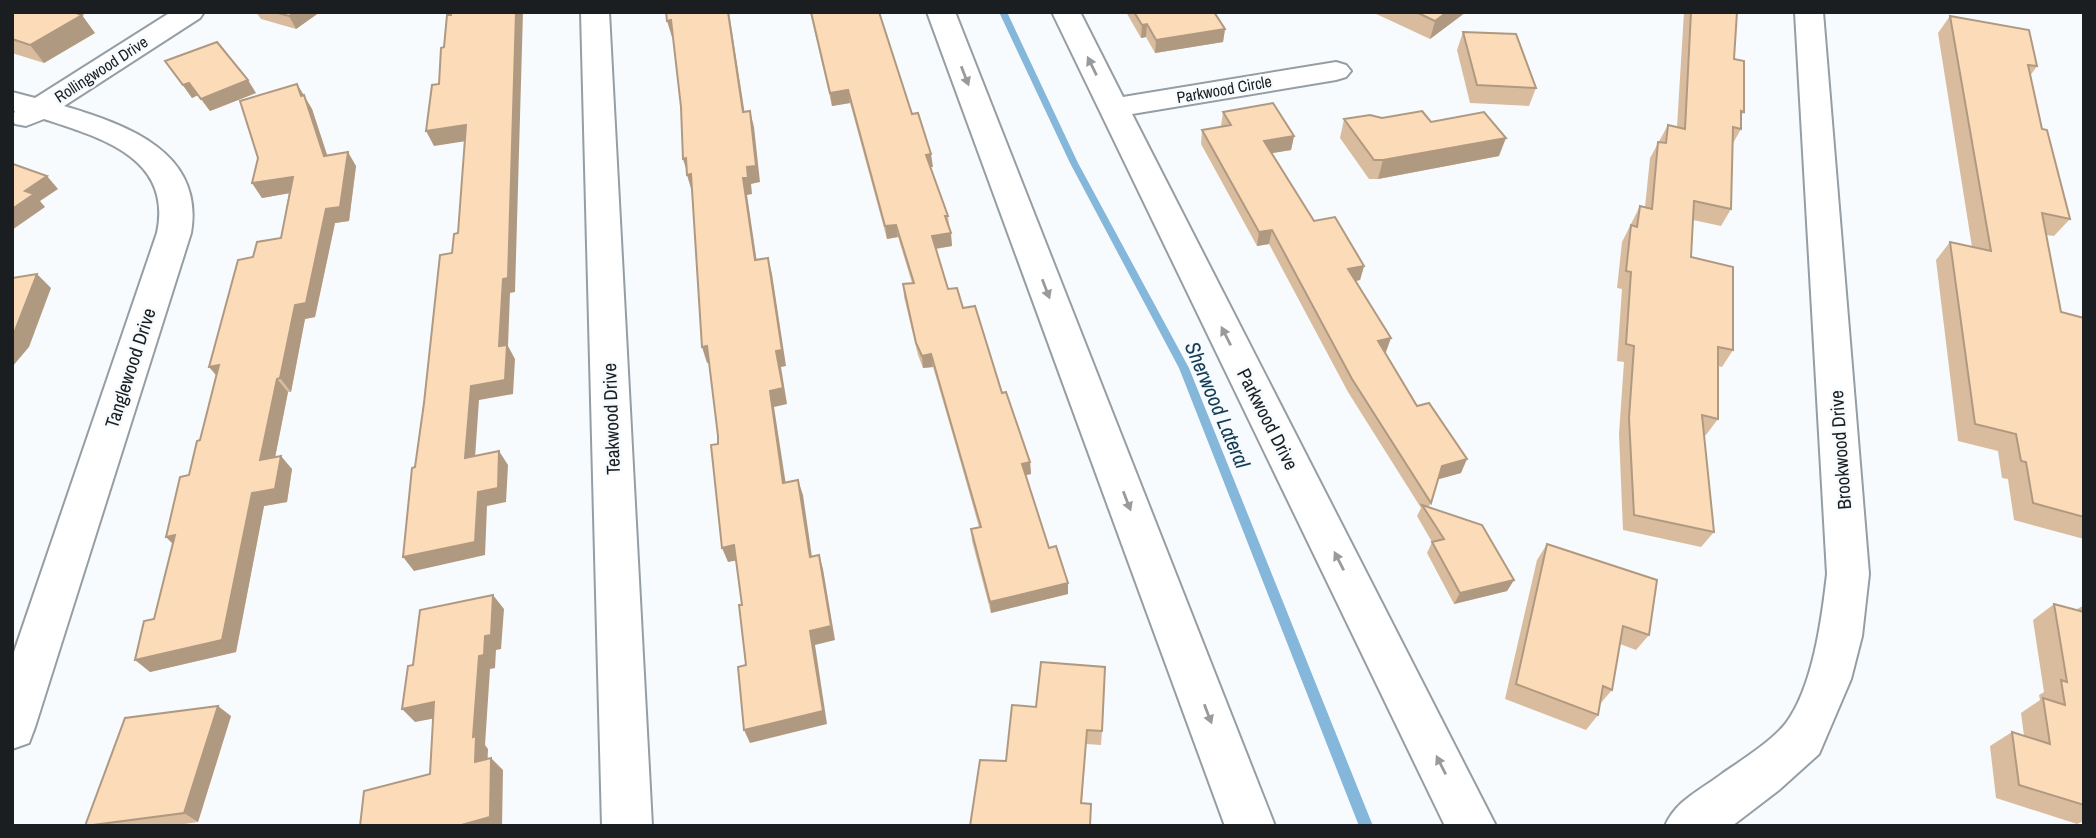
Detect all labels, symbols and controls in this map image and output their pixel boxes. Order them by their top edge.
street label: Rollingwood Drive [50,31,152,107]
one-way arrow [1086,56,1098,76]
one-way arrow [960,66,971,87]
street label: Parkwood Circle [1175,70,1273,108]
one-way arrow [1041,278,1052,299]
street label: Tanglewood Drive [98,305,162,431]
one-way arrow [1221,326,1232,346]
water label: Sherwood Lateral [1178,337,1258,474]
street label: Teakwood Drive [596,363,626,475]
street label: Parkwood Drive [1231,364,1305,474]
street label: Brookwood Drive [1823,389,1857,511]
one-way arrow [1122,491,1133,512]
one-way arrow [1333,551,1344,571]
one-way arrow [1203,704,1214,725]
one-way arrow [1435,755,1446,775]

